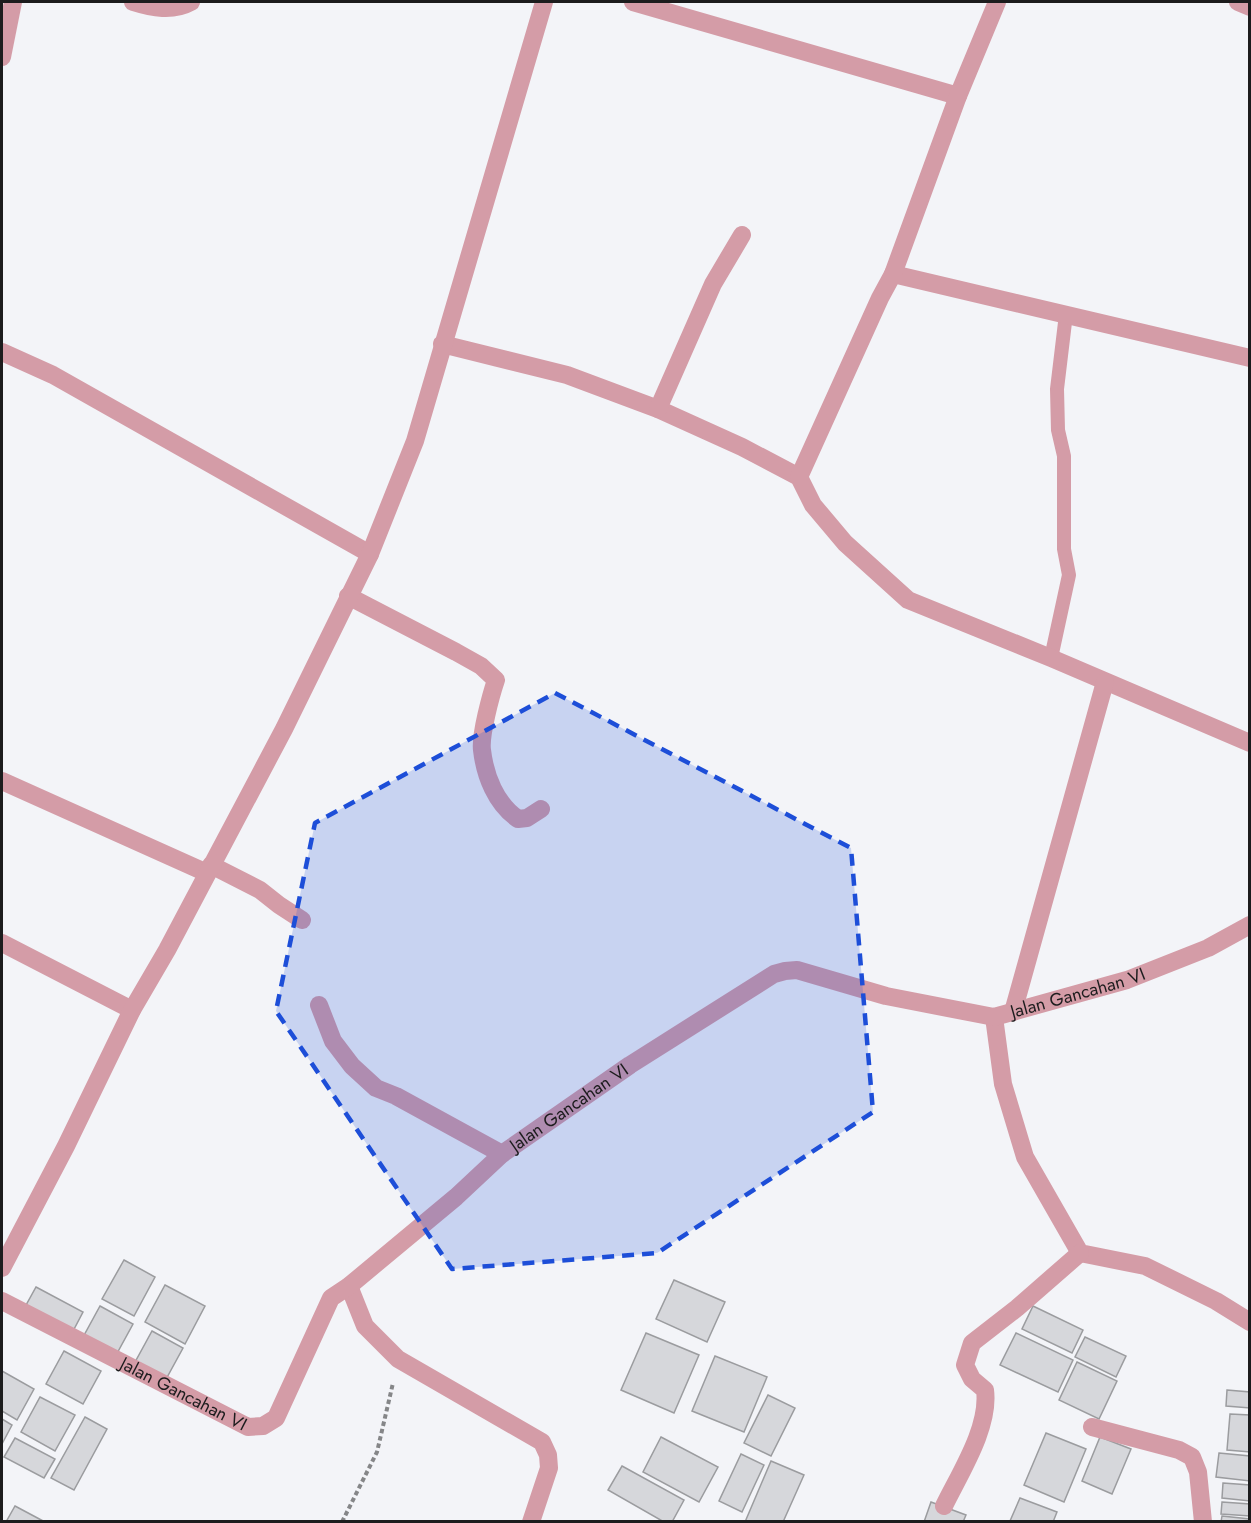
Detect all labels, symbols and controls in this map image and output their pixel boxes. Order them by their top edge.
street label: Jalan Gancahan VI [1005,961,1149,1025]
street label: Jalan Gancahan VI [503,1057,634,1159]
street label: Jalan Gancahan VI [114,1350,251,1437]

